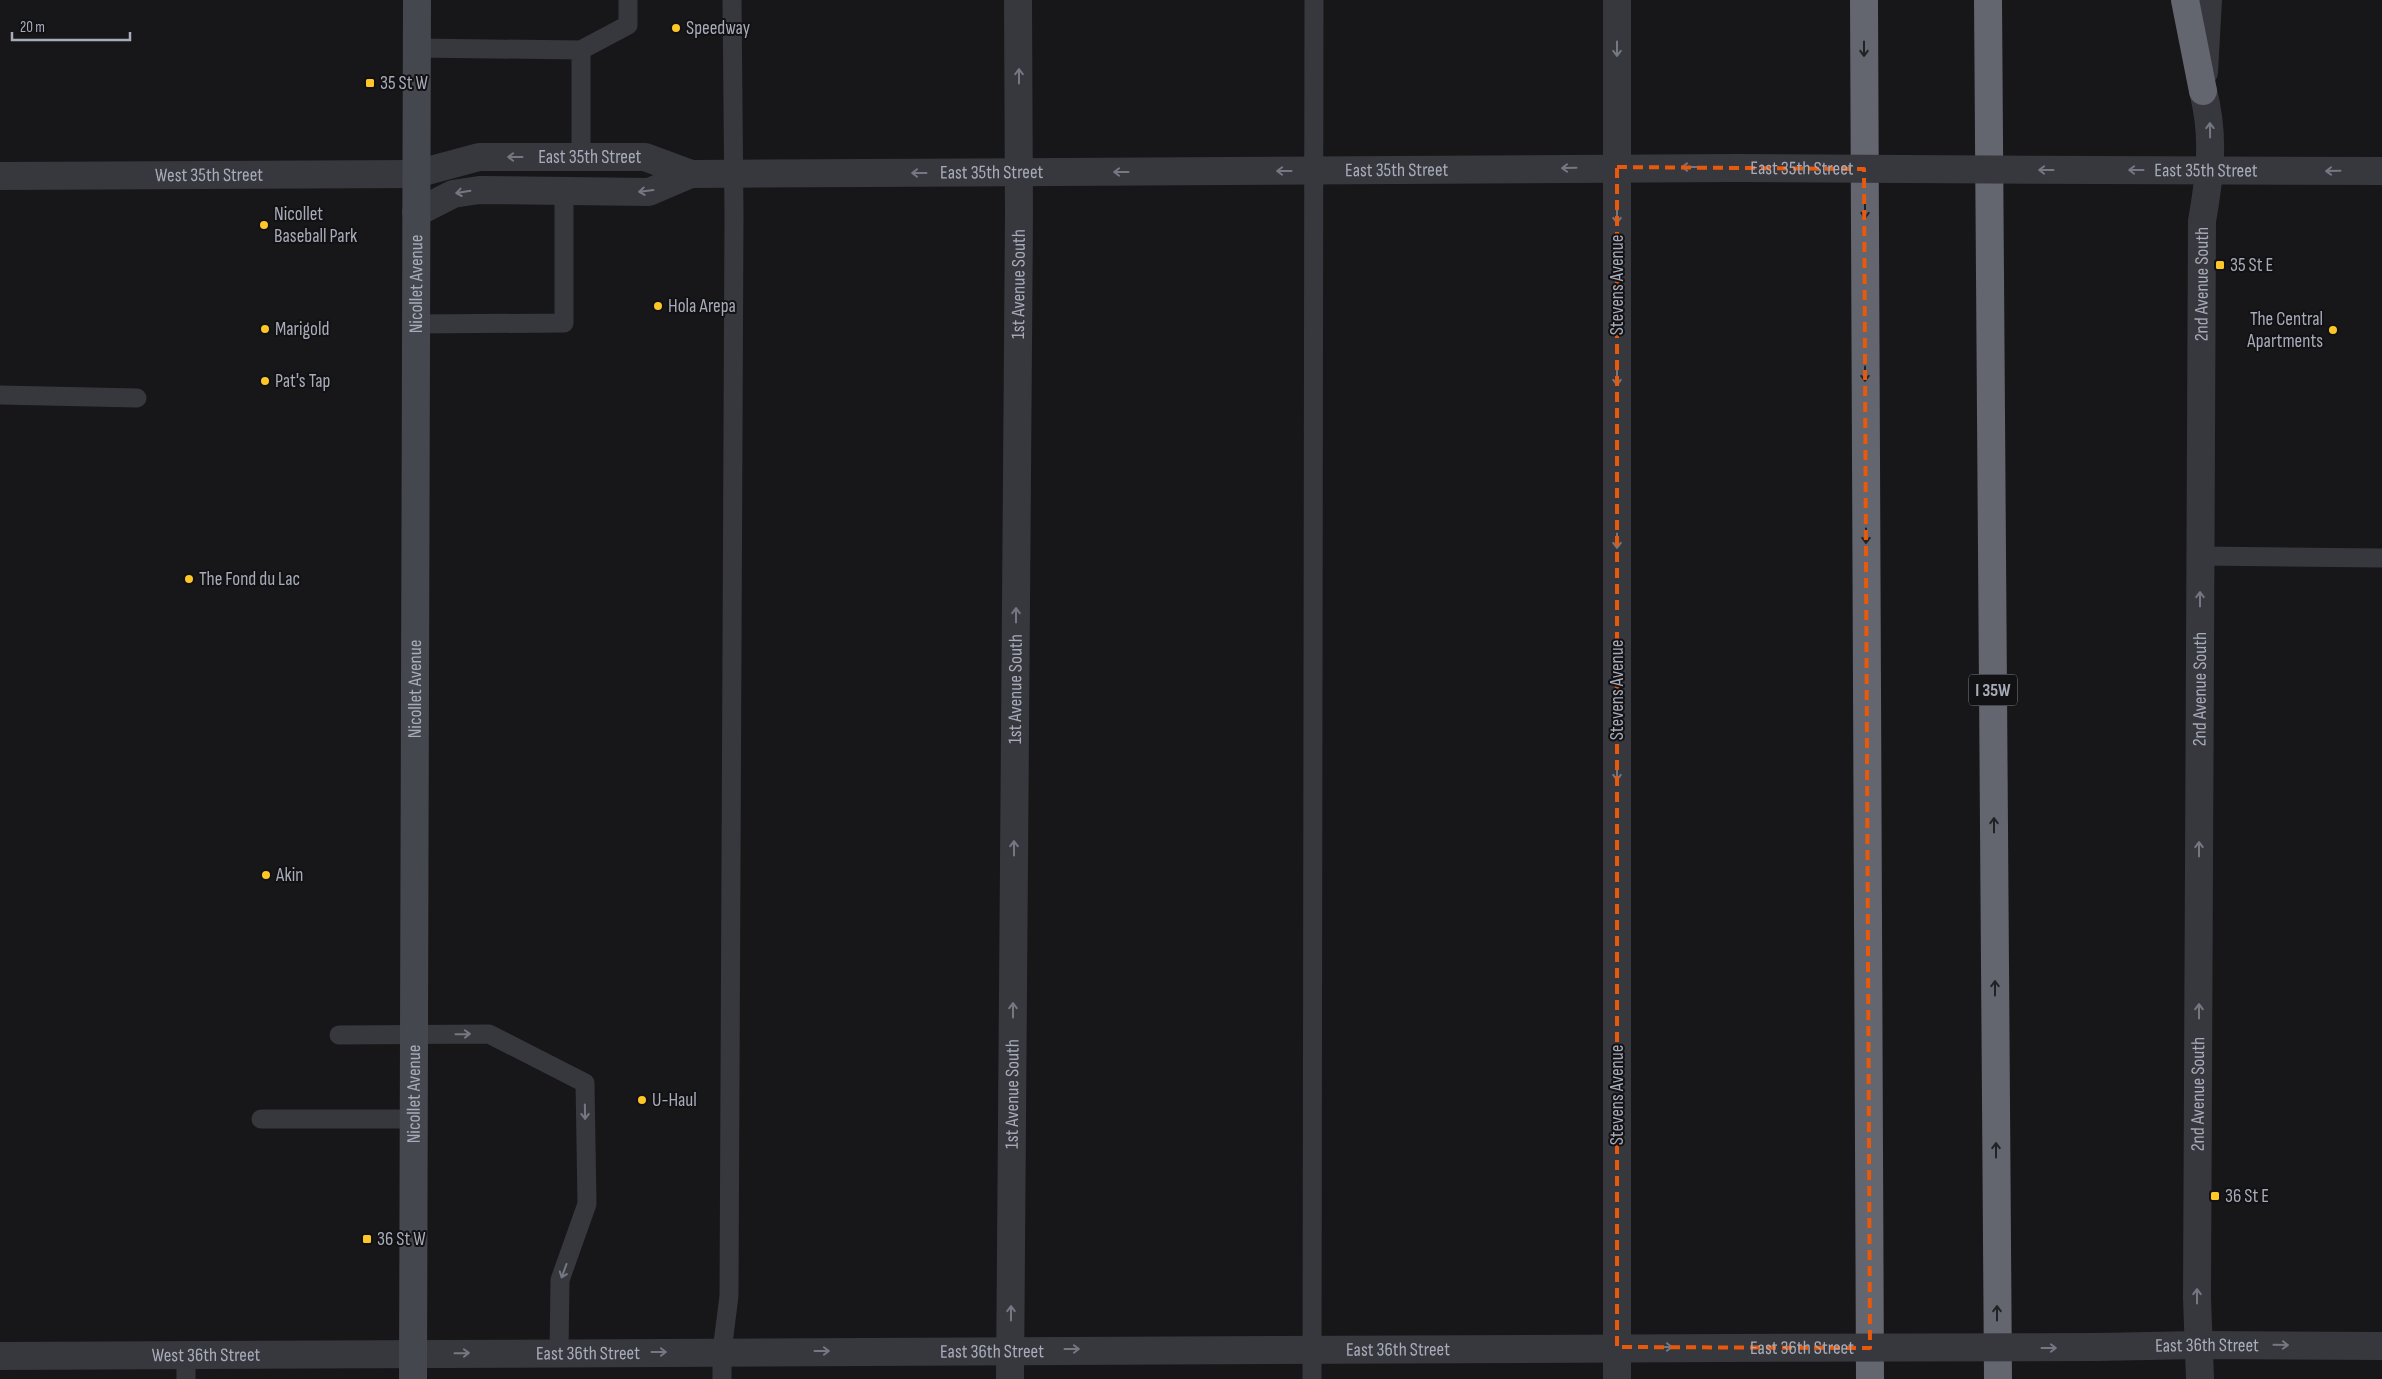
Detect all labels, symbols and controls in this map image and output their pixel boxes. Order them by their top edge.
scale bar [12,10,130,42]
place label: Speedway [686,17,751,40]
text: 20 m [20,18,45,37]
marker: Speedway [670,22,682,34]
one-way arrow [1612,40,1622,57]
one-way arrow [1859,40,1869,56]
one-way arrow [1014,68,1024,84]
place label: 35 St W [380,72,429,95]
marker: 35 St W [364,77,376,89]
one-way arrow [2205,122,2215,138]
street label: East 35th Street [538,146,642,169]
one-way arrow [507,152,523,162]
street label: East 35th Street [1750,157,1854,180]
street label: East 35th Street [1345,158,1449,182]
street label: East 35th Street [2154,159,2258,182]
street label: East 35th Street [940,160,1044,184]
one-way arrow [1682,162,1698,172]
street label: West 35th Street [155,163,263,187]
one-way arrow [1561,163,1577,172]
one-way arrow [2039,165,2055,175]
one-way arrow [2128,165,2144,175]
one-way arrow [1276,166,1292,176]
one-way arrow [1113,167,1130,177]
one-way arrow [2326,167,2342,176]
one-way arrow [911,168,928,178]
one-way arrow [638,186,654,196]
one-way arrow [455,188,471,198]
one-way arrow [1860,202,1870,219]
place label: Nicollet Baseball Park [274,203,358,248]
one-way arrow [1612,207,1622,223]
marker: Nicollet Baseball Park [258,219,270,231]
street label: 2nd Avenue South [2190,227,2213,341]
street label: 1st Avenue South [1007,229,1030,339]
street label: Nicollet Avenue [405,235,428,333]
street label: Stevens Avenue [1606,235,1629,335]
place label: 35 St E [2230,254,2273,277]
marker: 35 St E [2214,259,2226,271]
place label: Hola Arepa [668,295,736,318]
marker: Hola Arepa [652,300,664,312]
place label: The Central Apartments [2246,308,2323,353]
place label: Marigold [275,318,329,341]
marker: Marigold [259,323,271,335]
marker: The Central Apartments [2327,324,2339,336]
one-way arrow [1860,365,1870,381]
place label: Pat's Tap [275,370,330,393]
one-way arrow [1612,370,1622,386]
marker: Pat's Tap [259,375,271,387]
one-way arrow [1861,528,1871,544]
one-way arrow [1612,532,1622,548]
place label: The Fond du Lac [199,568,300,591]
marker: The Fond du Lac [183,573,195,585]
one-way arrow [2195,591,2205,607]
one-way arrow [1011,608,1021,624]
street label: 2nd Avenue South [2188,632,2212,746]
street label: 1st Avenue South [1003,634,1027,744]
street label: Nicollet Avenue [403,640,427,738]
street label: Stevens Avenue [1606,640,1629,740]
road number: I 35W [1969,674,2017,706]
one-way arrow [1612,764,1622,781]
one-way arrow [1989,818,1999,834]
one-way arrow [1009,840,1019,856]
one-way arrow [2194,841,2204,857]
place label: Akin [275,864,303,887]
marker: Akin [260,869,272,881]
one-way arrow [1990,980,2000,996]
one-way arrow [1008,1003,1018,1019]
one-way arrow [2194,1003,2203,1019]
one-way arrow [455,1030,471,1039]
street label: 2nd Avenue South [2186,1037,2210,1151]
street label: 1st Avenue South [1000,1039,1024,1149]
street label: Nicollet Avenue [402,1045,425,1143]
street label: Stevens Avenue [1606,1045,1629,1145]
place label: U-Haul [652,1089,697,1112]
marker: U-Haul [636,1094,648,1106]
one-way arrow [580,1104,590,1120]
one-way arrow [1991,1143,2001,1159]
place label: 36 St E [2225,1185,2269,1208]
marker: 36 St E [2209,1190,2221,1202]
place label: 36 St W [377,1228,426,1251]
marker: 36 St W [361,1233,373,1245]
one-way arrow [559,1263,568,1278]
one-way arrow [2192,1288,2202,1304]
one-way arrow [1006,1305,1016,1322]
one-way arrow [1992,1305,2002,1322]
street label: East 36th Street [2155,1333,2259,1357]
street label: East 36th Street [1750,1336,1854,1359]
street label: East 36th Street [1346,1338,1450,1361]
street label: East 36th Street [940,1340,1044,1363]
one-way arrow [2273,1340,2289,1350]
street label: East 36th Street [536,1342,640,1365]
one-way arrow [1657,1342,1673,1352]
street label: West 36th Street [152,1343,261,1367]
one-way arrow [2041,1343,2057,1353]
one-way arrow [1064,1344,1080,1354]
one-way arrow [814,1346,830,1356]
one-way arrow [651,1347,667,1357]
one-way arrow [454,1348,470,1358]

